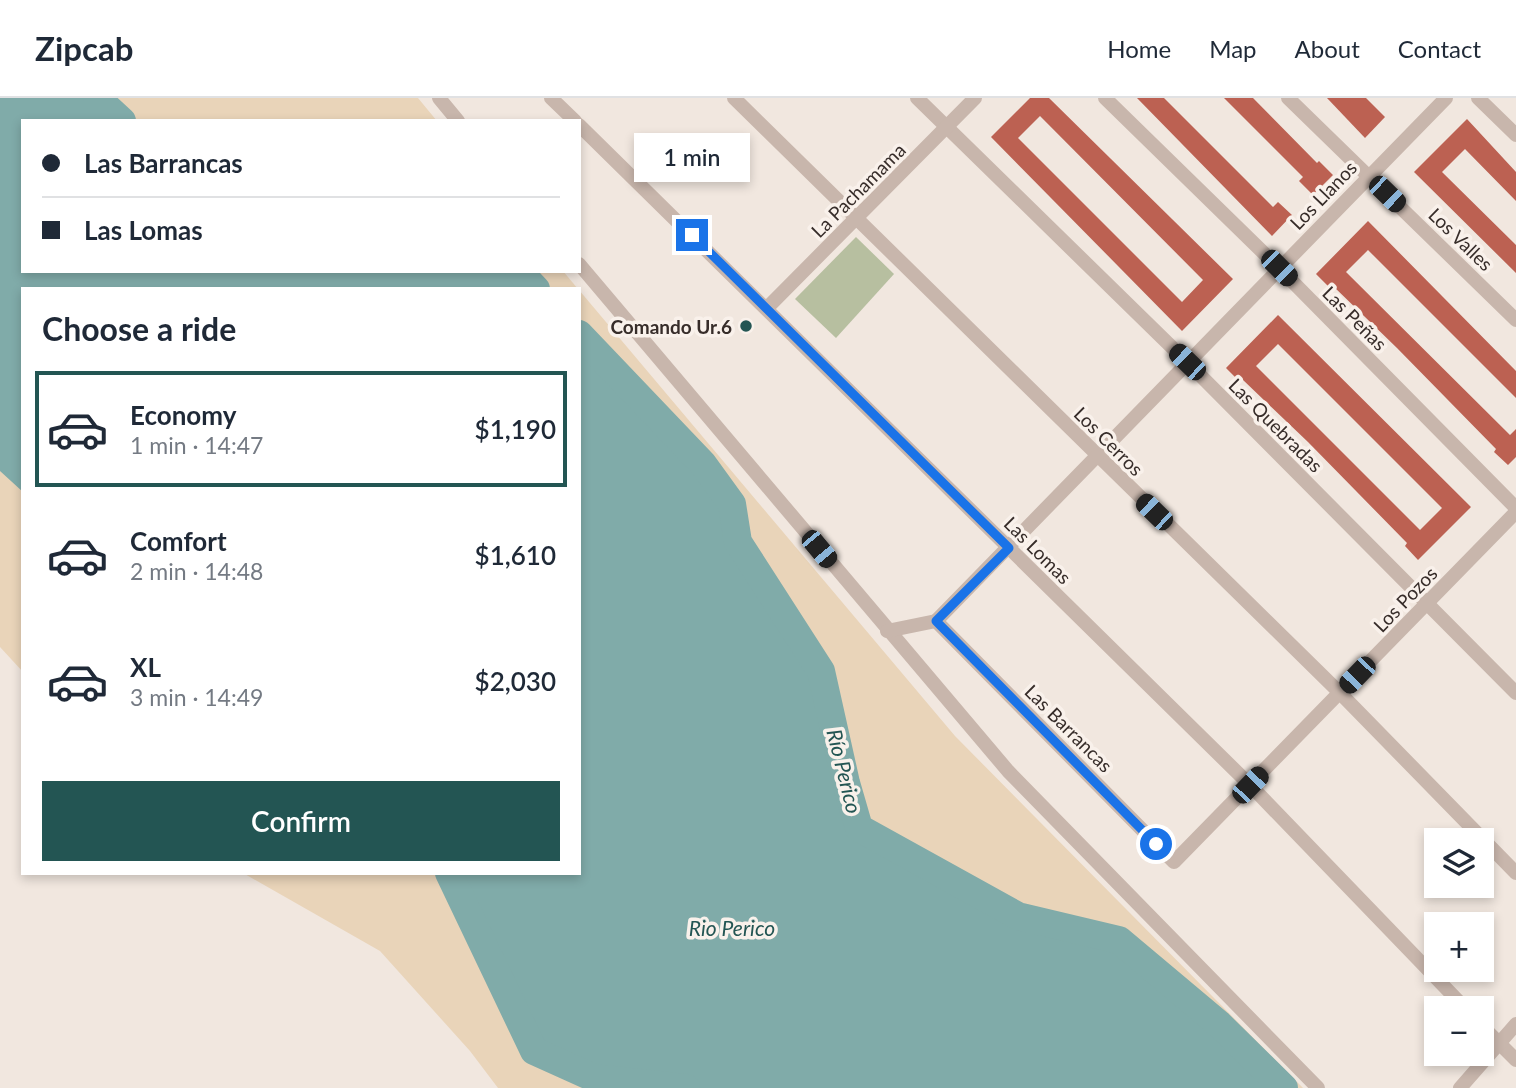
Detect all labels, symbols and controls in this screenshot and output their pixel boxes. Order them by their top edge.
text: Zipcab [35,28,133,68]
text: Home [1107,34,1171,63]
text: Map [1209,34,1257,63]
text: About [1295,34,1360,63]
text: Contact [1398,34,1481,63]
callout: 1 min [634,134,750,183]
street label: La Pachamama [806,138,910,242]
text: 1 min [664,143,720,171]
text: Las Barrancas [84,147,243,179]
street label: Los Llanos [1285,156,1361,234]
car [1365,172,1410,216]
street label: Los Valles [1424,203,1498,275]
text: Las Lomas [84,214,203,246]
route end [676,219,708,251]
car [1257,246,1302,290]
street label: Las Peñas [1318,281,1392,355]
text: Choose a ride [42,309,236,348]
place label: Comando Ur.6 [610,315,732,338]
marker: Comando Ur.6 [738,318,754,334]
car [1165,340,1210,384]
street label: Las Quebradas [1224,373,1328,477]
icon: car [46,398,109,461]
text: Economy [130,399,236,431]
street label: Los Cerros [1070,402,1148,480]
text: $1,190 [475,413,556,445]
text: 1 min · 14:47 [130,431,263,459]
car [1132,490,1177,534]
street label: Las Lomas [1000,512,1076,588]
icon: car [46,524,109,587]
text: Comfort [130,525,227,557]
car [798,526,841,572]
text: $1,610 [475,539,556,571]
text: 2 min · 14:48 [130,557,263,585]
street label: Los Pozos [1368,562,1442,636]
icon: car [46,650,109,713]
text: XL [130,651,161,683]
car [1335,653,1380,697]
text: $2,030 [475,665,556,697]
street label: Las Barrancas [1020,679,1118,777]
text: 3 min · 14:49 [130,683,263,711]
water label: Río Perico [822,726,868,816]
car [1228,763,1273,807]
button: Confirm [42,781,560,861]
route start [1140,828,1172,860]
map controls [1424,828,1494,1066]
button: layers [1424,828,1494,898]
button: + [1424,912,1494,982]
water label: Rio Perico [689,915,775,940]
button: − [1424,996,1494,1066]

